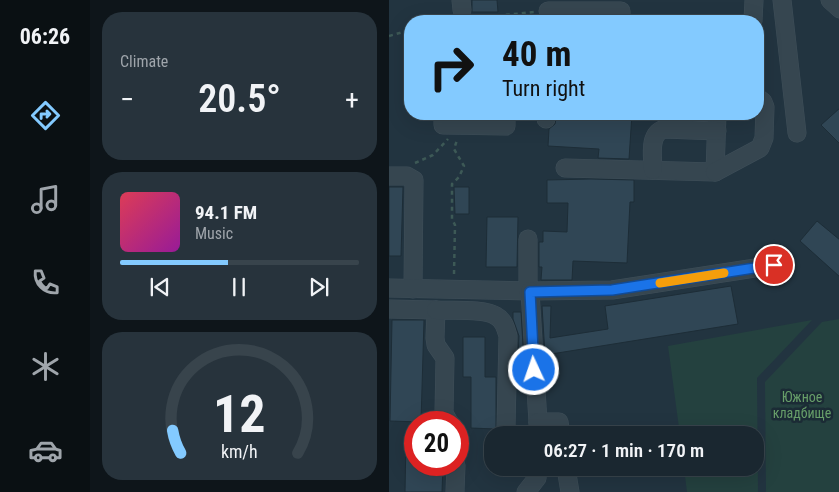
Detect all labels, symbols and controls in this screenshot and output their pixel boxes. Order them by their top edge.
text: 06:26 [20,24,70,49]
text: 40 m [502,34,571,75]
icon: right [419,35,484,100]
text: Climate [120,52,168,71]
text: Turn right [502,76,585,101]
text: 20.5° [198,77,281,121]
text: − [120,83,134,116]
text: + [345,83,359,116]
icon: directions [28,98,63,133]
icon: music [28,182,63,217]
text: 94.1 FM [195,201,257,224]
text: Music [195,224,233,243]
pin [753,244,795,286]
icon: arrive [760,251,788,279]
icon: phone [28,265,63,300]
icon: previous [146,273,174,301]
icon: pause [225,273,253,301]
icon: next [305,273,333,301]
position arrow [507,343,559,395]
icon: climate [28,349,63,384]
text: 12 [213,384,266,445]
park label: Южное кладбище [773,389,832,421]
speed limit sign: 20 [404,411,469,476]
icon: car [28,433,63,468]
text: 06:27 · 1 min · 170 m [544,439,704,462]
text: km/h [221,441,258,462]

